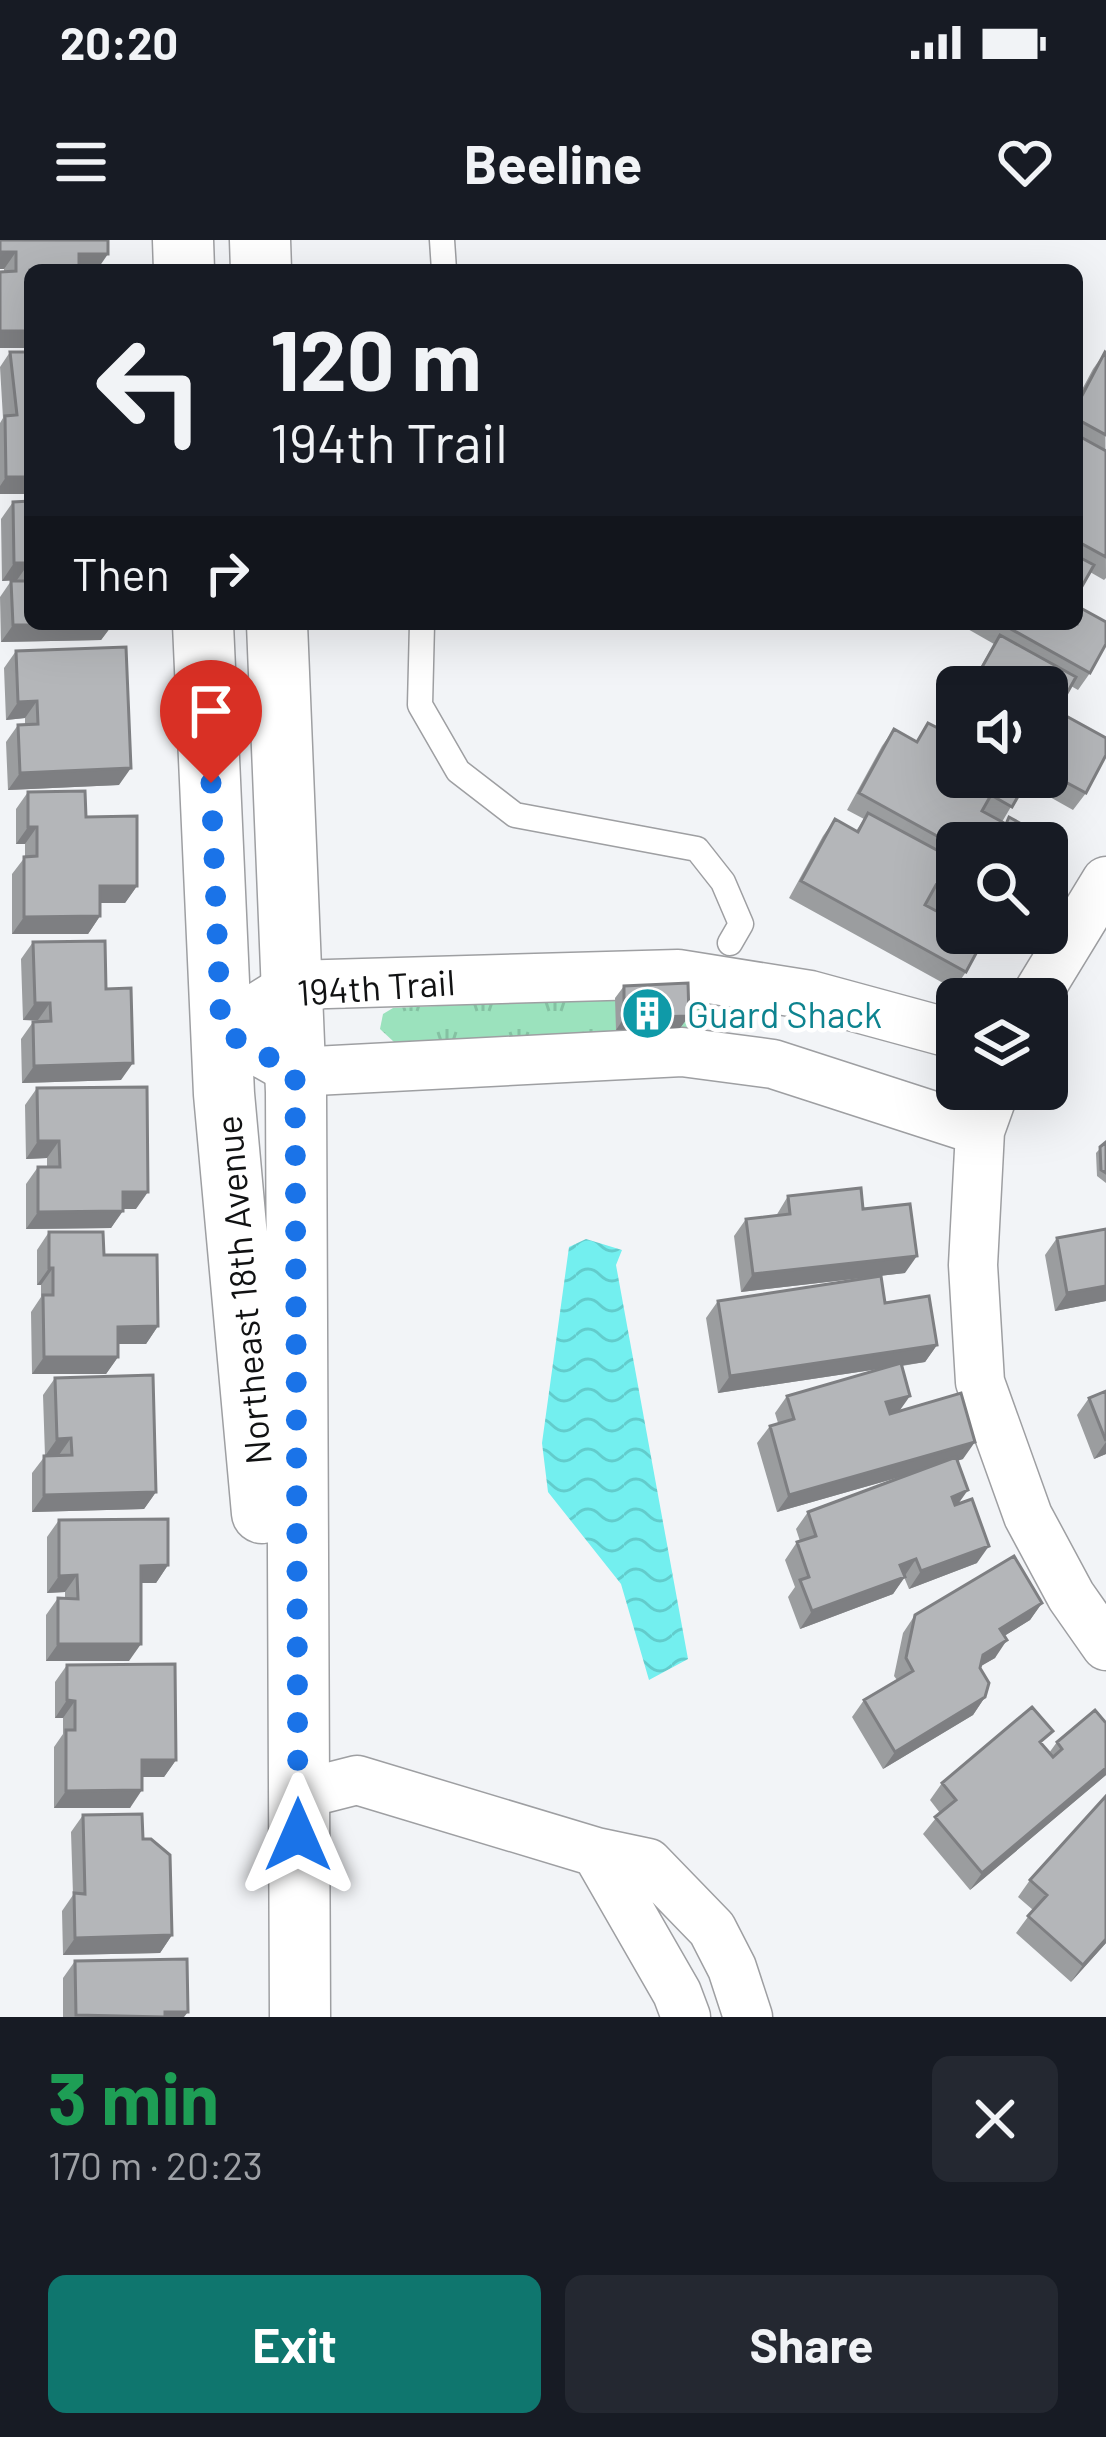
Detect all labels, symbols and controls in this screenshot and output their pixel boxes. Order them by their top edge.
text: 20:20 [60,15,178,69]
icon: menu [48,129,114,195]
icon: heart [992,129,1058,195]
text: Beeline [464,130,642,195]
text: 120 m [270,307,482,408]
icon: left [72,312,228,468]
text: 194th Trail [270,409,508,474]
icon: right [194,540,260,606]
text: Then [72,546,170,600]
pin [160,660,262,783]
map controls [936,666,1068,1110]
button: sound [936,666,1068,798]
icon: arrive [178,678,244,744]
button: search [936,822,1068,954]
street label: 194th Trail [296,959,456,1013]
button: layers [936,978,1068,1110]
building icon: Guard Shack [620,985,676,1041]
place label: Guard Shack [687,992,882,1035]
street label: Northeast 18th Avenue [205,1114,279,1466]
position arrow [235,1772,361,1898]
text: 3 min [48,2053,219,2139]
button: close [932,2056,1058,2182]
text: 170 m · 20:23 [48,2141,263,2188]
button: Exit [48,2275,541,2413]
button: Share [565,2275,1058,2413]

